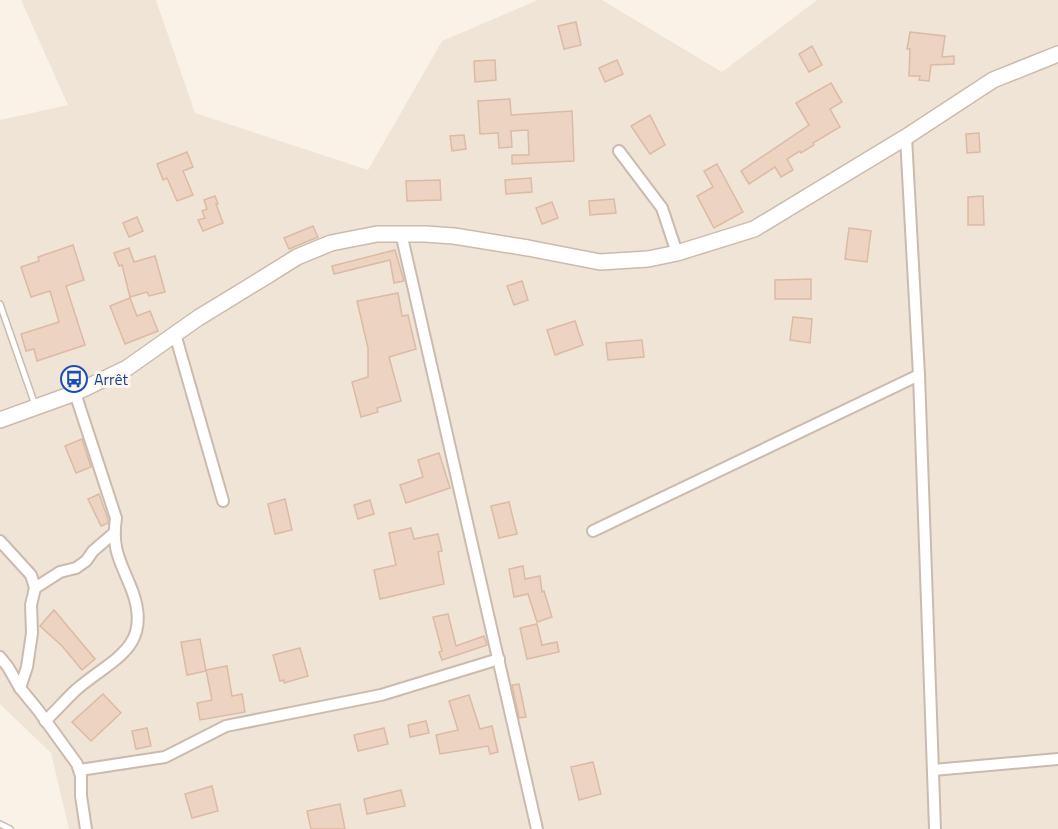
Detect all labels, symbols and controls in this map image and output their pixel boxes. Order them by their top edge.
bus stop icon: Arrêt [59,364,89,394]
place label: Arrêt [94,367,128,391]

